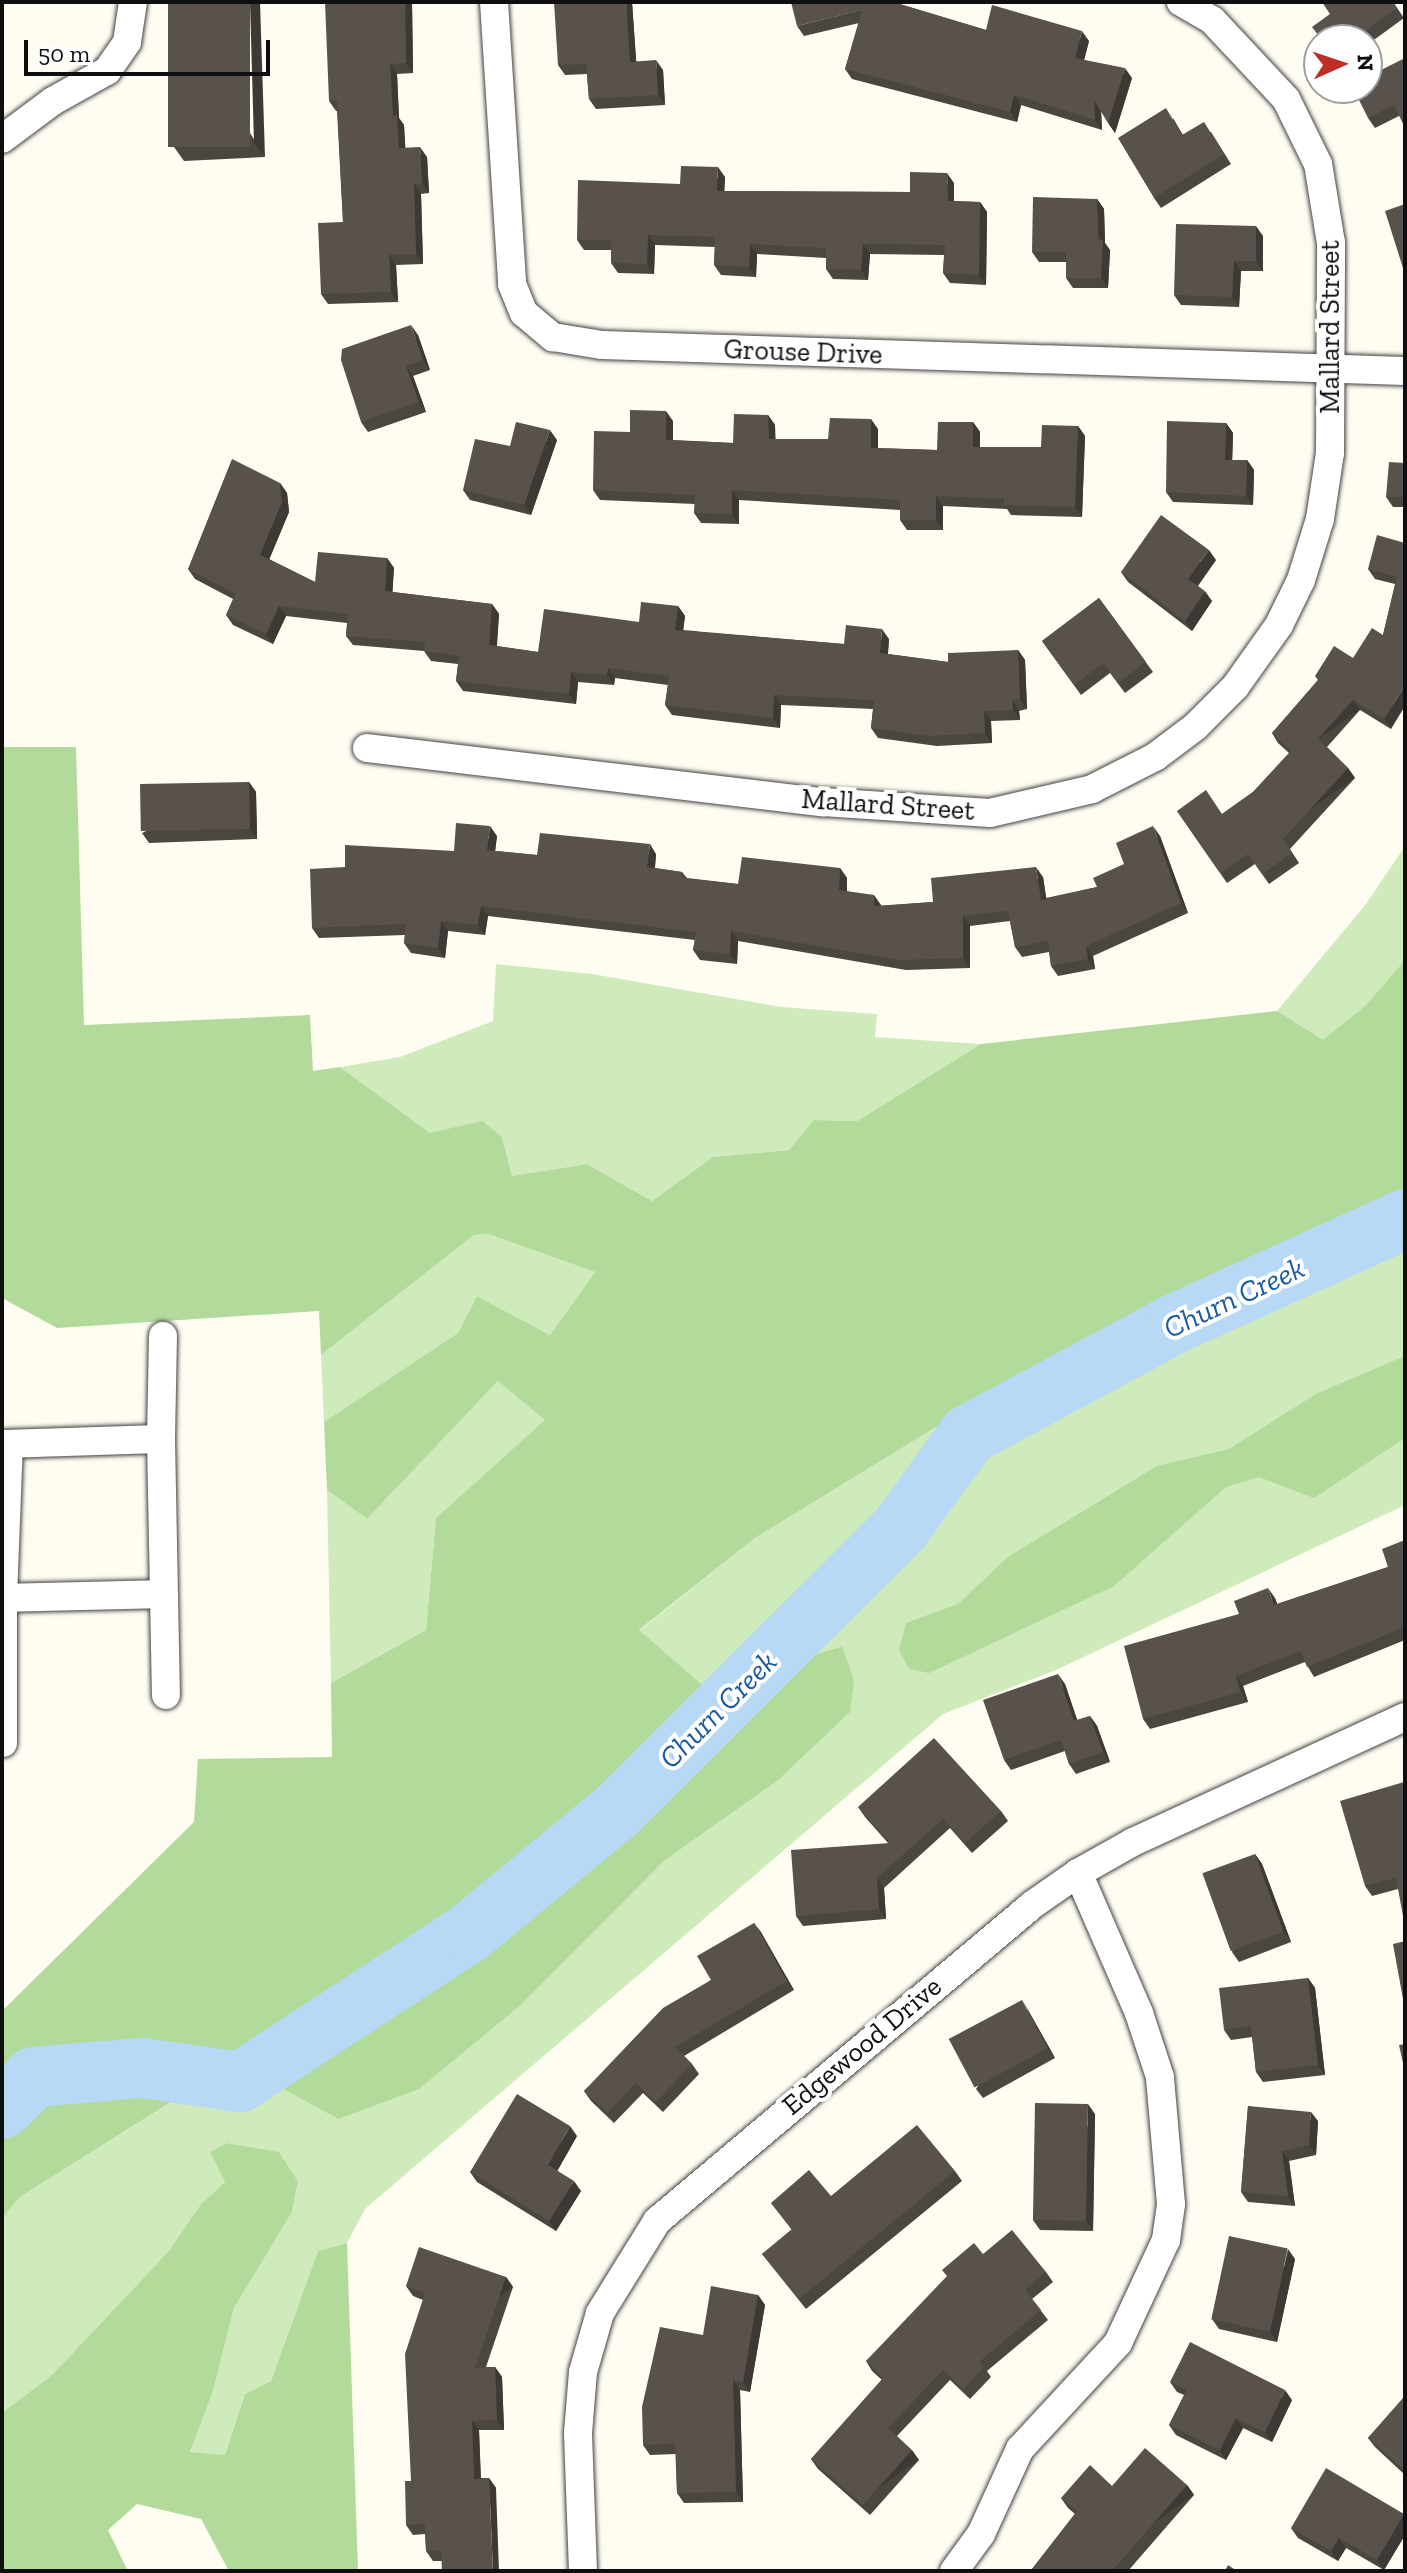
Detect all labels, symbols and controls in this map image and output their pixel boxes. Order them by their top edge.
scale bar [28,24,274,74]
north arrow [1303,24,1383,104]
text: 50 m [38,39,90,68]
text: N [1352,54,1379,72]
street label: Mallard Street [1313,240,1347,414]
street label: Grouse Drive [723,332,883,372]
street label: Mallard Street [800,782,976,828]
water label: Churn Creek [1158,1250,1310,1346]
water label: Churn Creek [652,1644,784,1776]
street label: Edgewood Drive [776,1970,948,2122]

